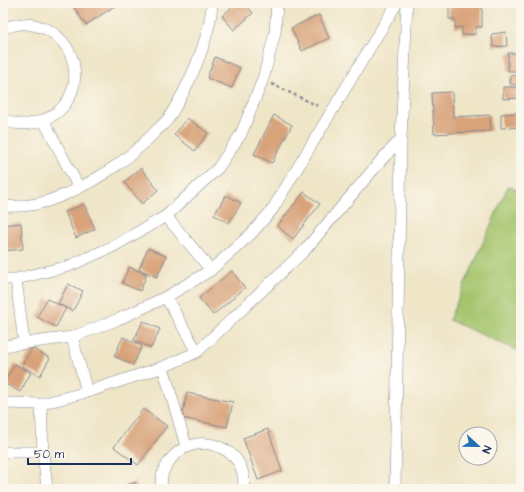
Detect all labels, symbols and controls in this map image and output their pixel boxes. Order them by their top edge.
north arrow [458,426,498,466]
scale bar [28,440,131,466]
text: N [479,444,495,456]
text: 50 m [34,446,65,463]

